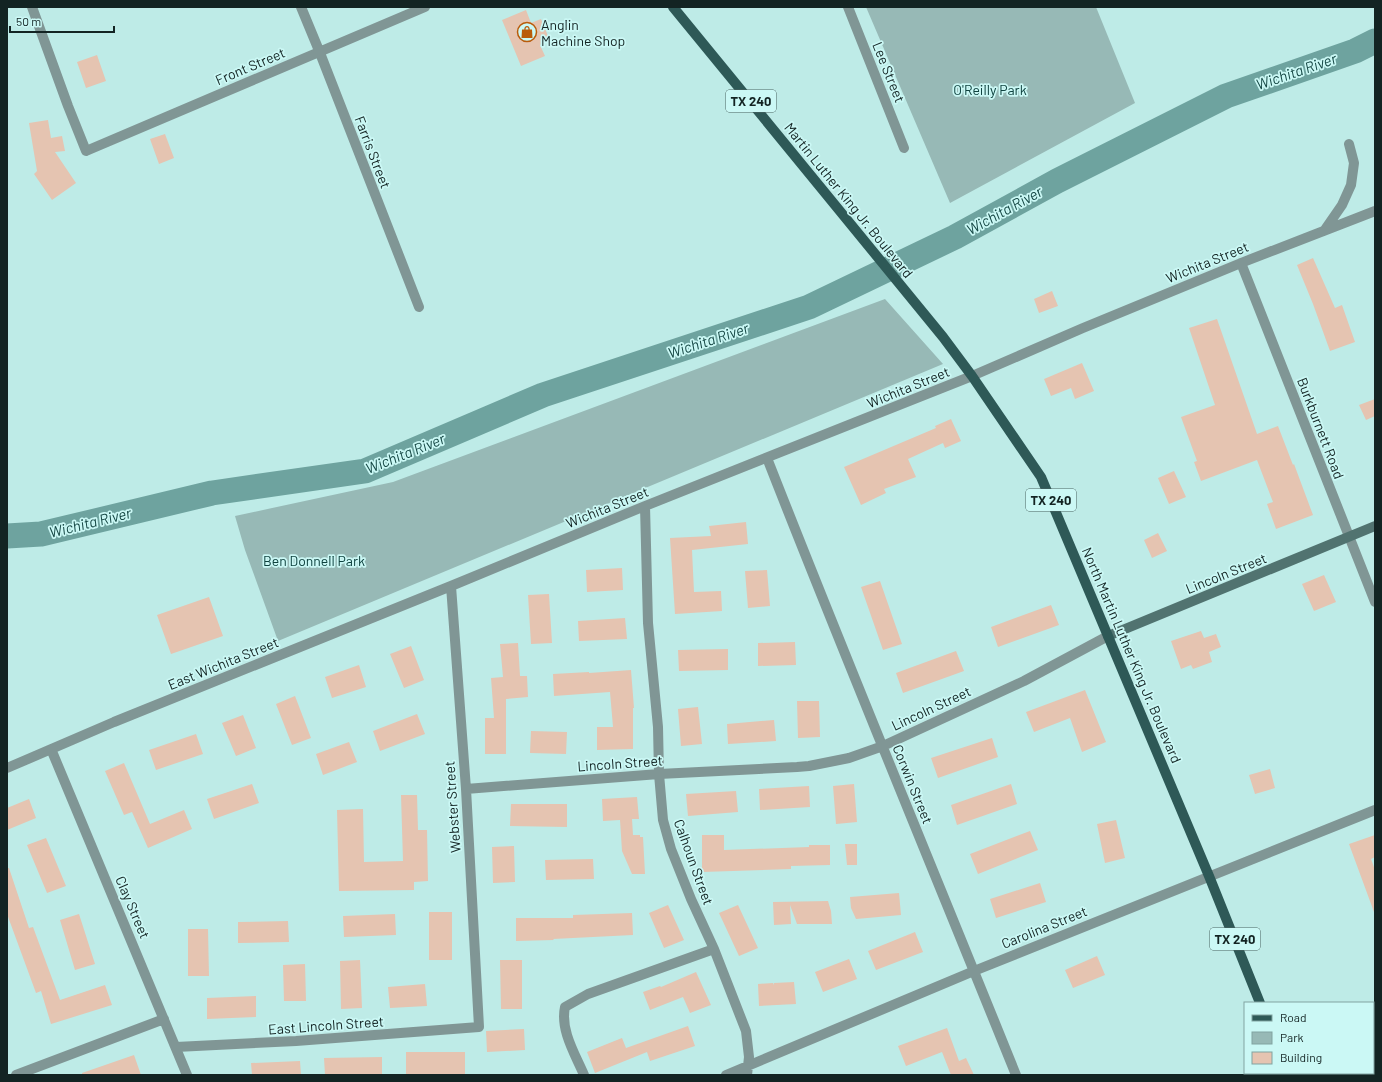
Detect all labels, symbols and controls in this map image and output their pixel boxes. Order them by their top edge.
scale bar [10,8,114,34]
text: 50 m [16,14,41,28]
place label: Anglin Machine Shop [541,16,625,49]
shop icon: Anglin Machine Shop [516,21,538,43]
street label: Lee Street [869,39,909,105]
street label: Front Street [213,44,287,88]
water label: Wichita River [1253,49,1339,93]
park label: O'Reilly Park [953,81,1027,98]
road number: TX 240 [726,90,776,112]
street label: Farris Street [351,113,395,191]
street label: Martin Luther King Jr. Boulevard [781,119,917,281]
water label: Wichita River [963,181,1046,238]
street label: Wichita Street [1163,238,1251,286]
water label: Wichita River [665,318,751,362]
street label: Wichita Street [864,363,952,411]
street label: Burkburnett Road [1294,375,1348,481]
water label: Wichita River [363,429,448,477]
street label: Wichita Street [563,483,651,531]
road number: TX 240 [1026,489,1076,511]
water label: Wichita River [47,503,134,541]
street label: North Martin Luther King Jr. Boulevard [1079,545,1185,765]
street label: Lincoln Street [1183,549,1269,597]
park label: Ben Donnell Park [263,552,365,569]
street label: East Wichita Street [165,633,281,693]
street label: Lincoln Street [889,682,973,734]
street label: Corwin Street [889,742,937,826]
street label: Lincoln Street [577,752,663,774]
street label: Webster Street [440,761,464,853]
street label: Calhoun Street [671,817,717,907]
street label: Clay Street [112,873,154,941]
street label: Carolina Street [999,902,1089,952]
road number: TX 240 [1210,928,1260,950]
legend [1244,1002,1374,1074]
text: Road [1280,1010,1307,1024]
street label: East Lincoln Street [268,1012,384,1038]
text: Park [1280,1030,1304,1044]
text: Building [1280,1050,1322,1064]

